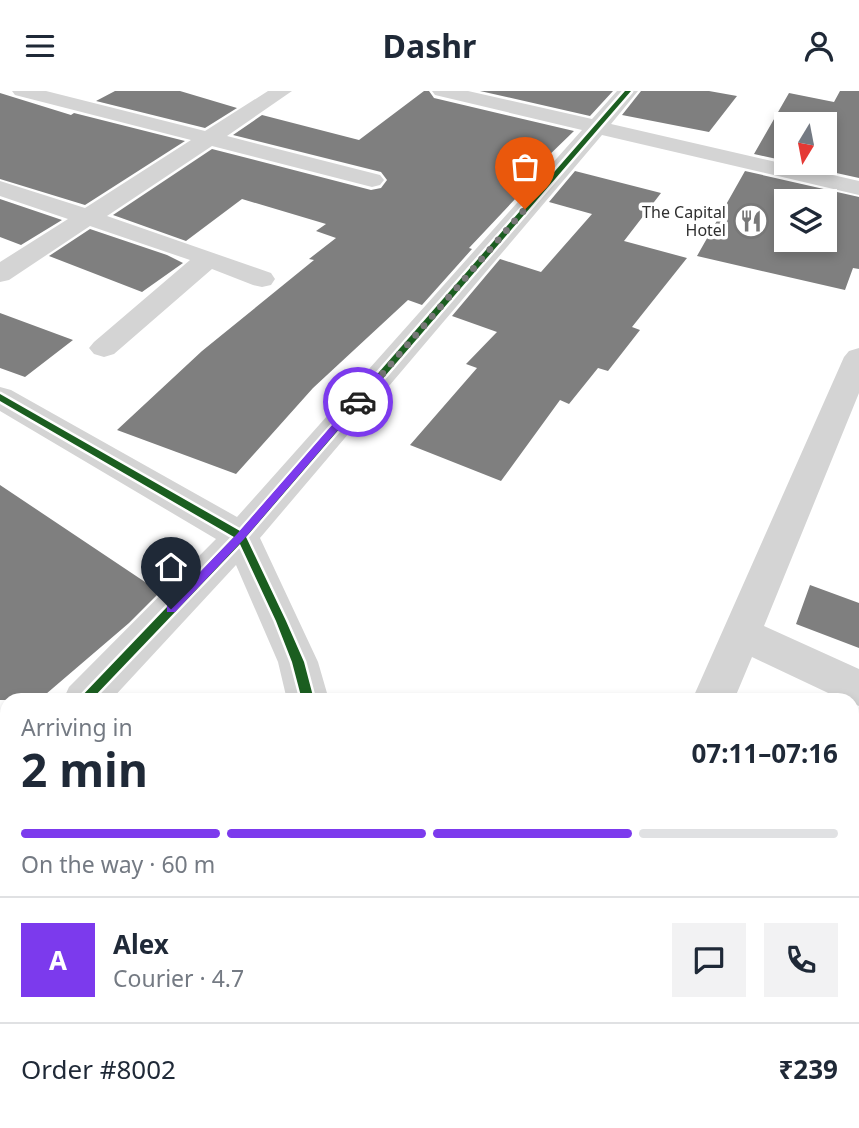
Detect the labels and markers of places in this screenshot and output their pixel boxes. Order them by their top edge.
pin [495,137,555,209]
place label: The Capital Hotel [642,201,726,241]
restaurant icon: The Capital Hotel [732,202,770,240]
pin [141,537,201,609]

